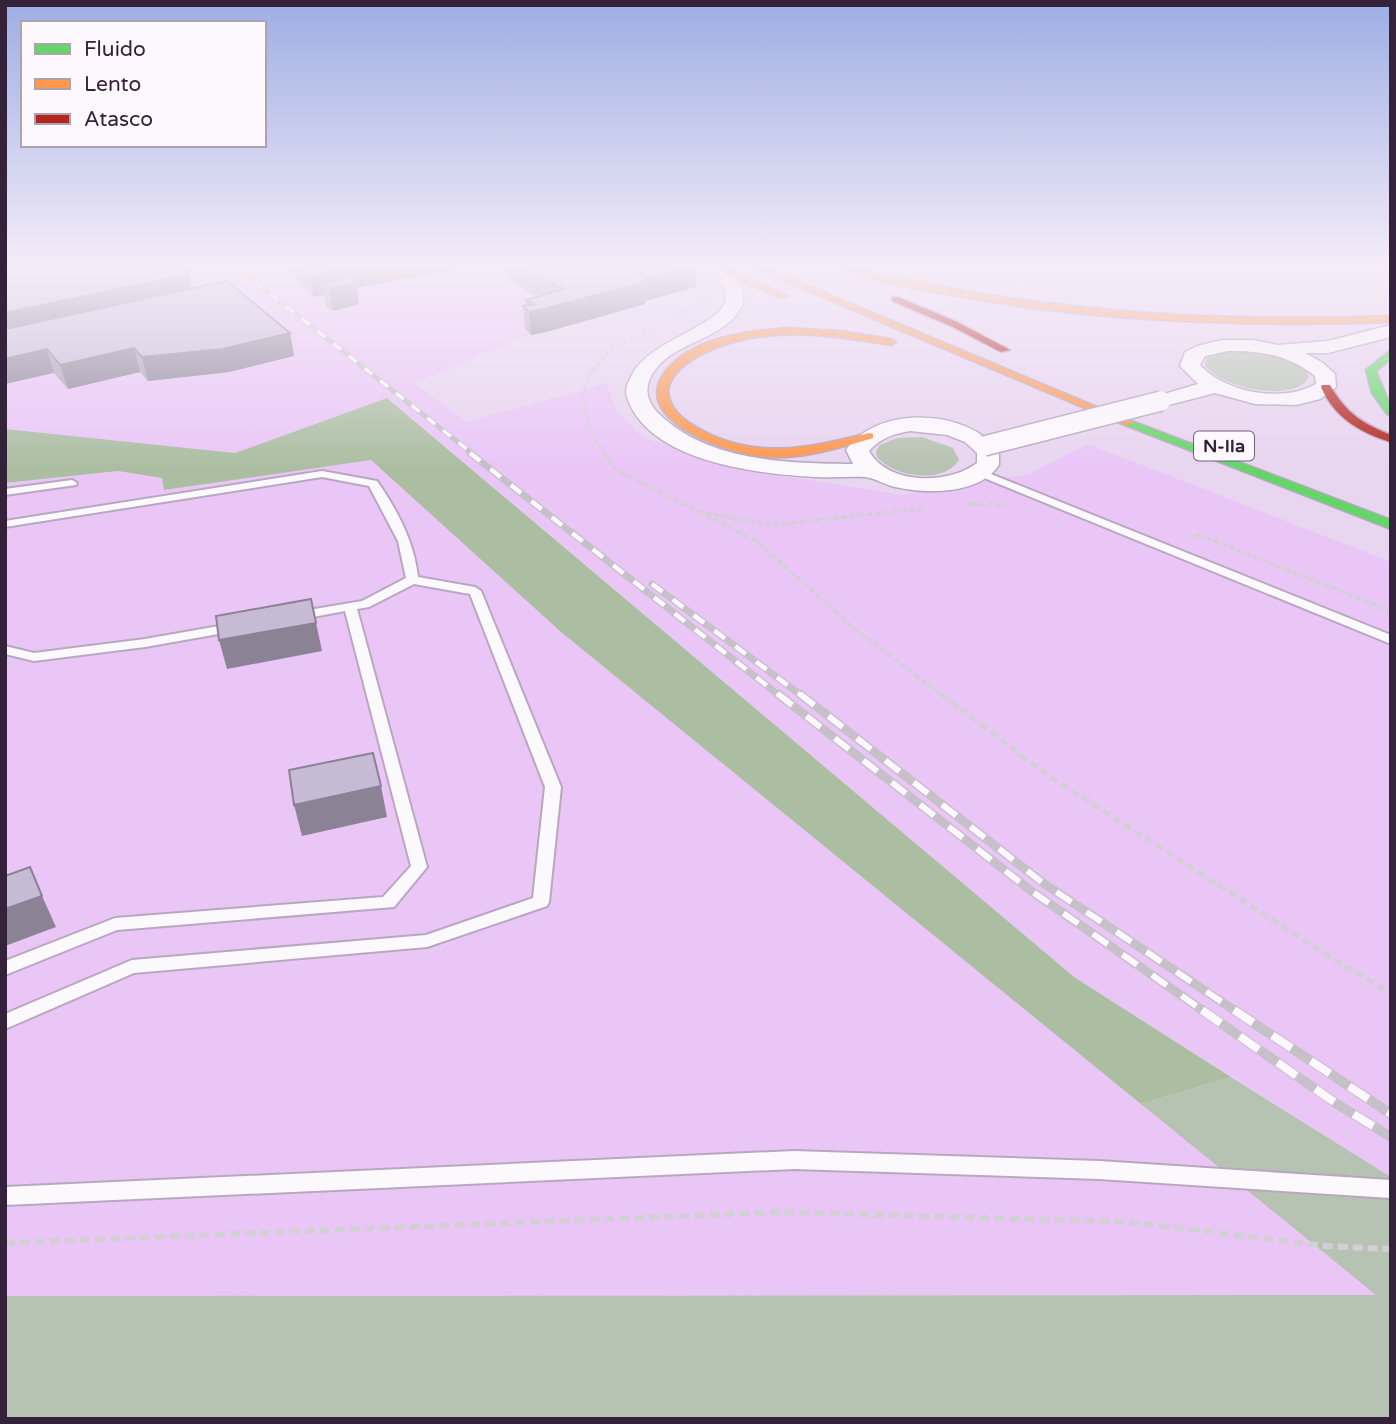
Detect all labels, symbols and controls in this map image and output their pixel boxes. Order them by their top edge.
legend [21,21,266,147]
text: Fluido [84,37,146,62]
text: Lento [84,72,141,97]
text: Atasco [84,107,153,132]
road number: N-IIa [1194,432,1254,461]

